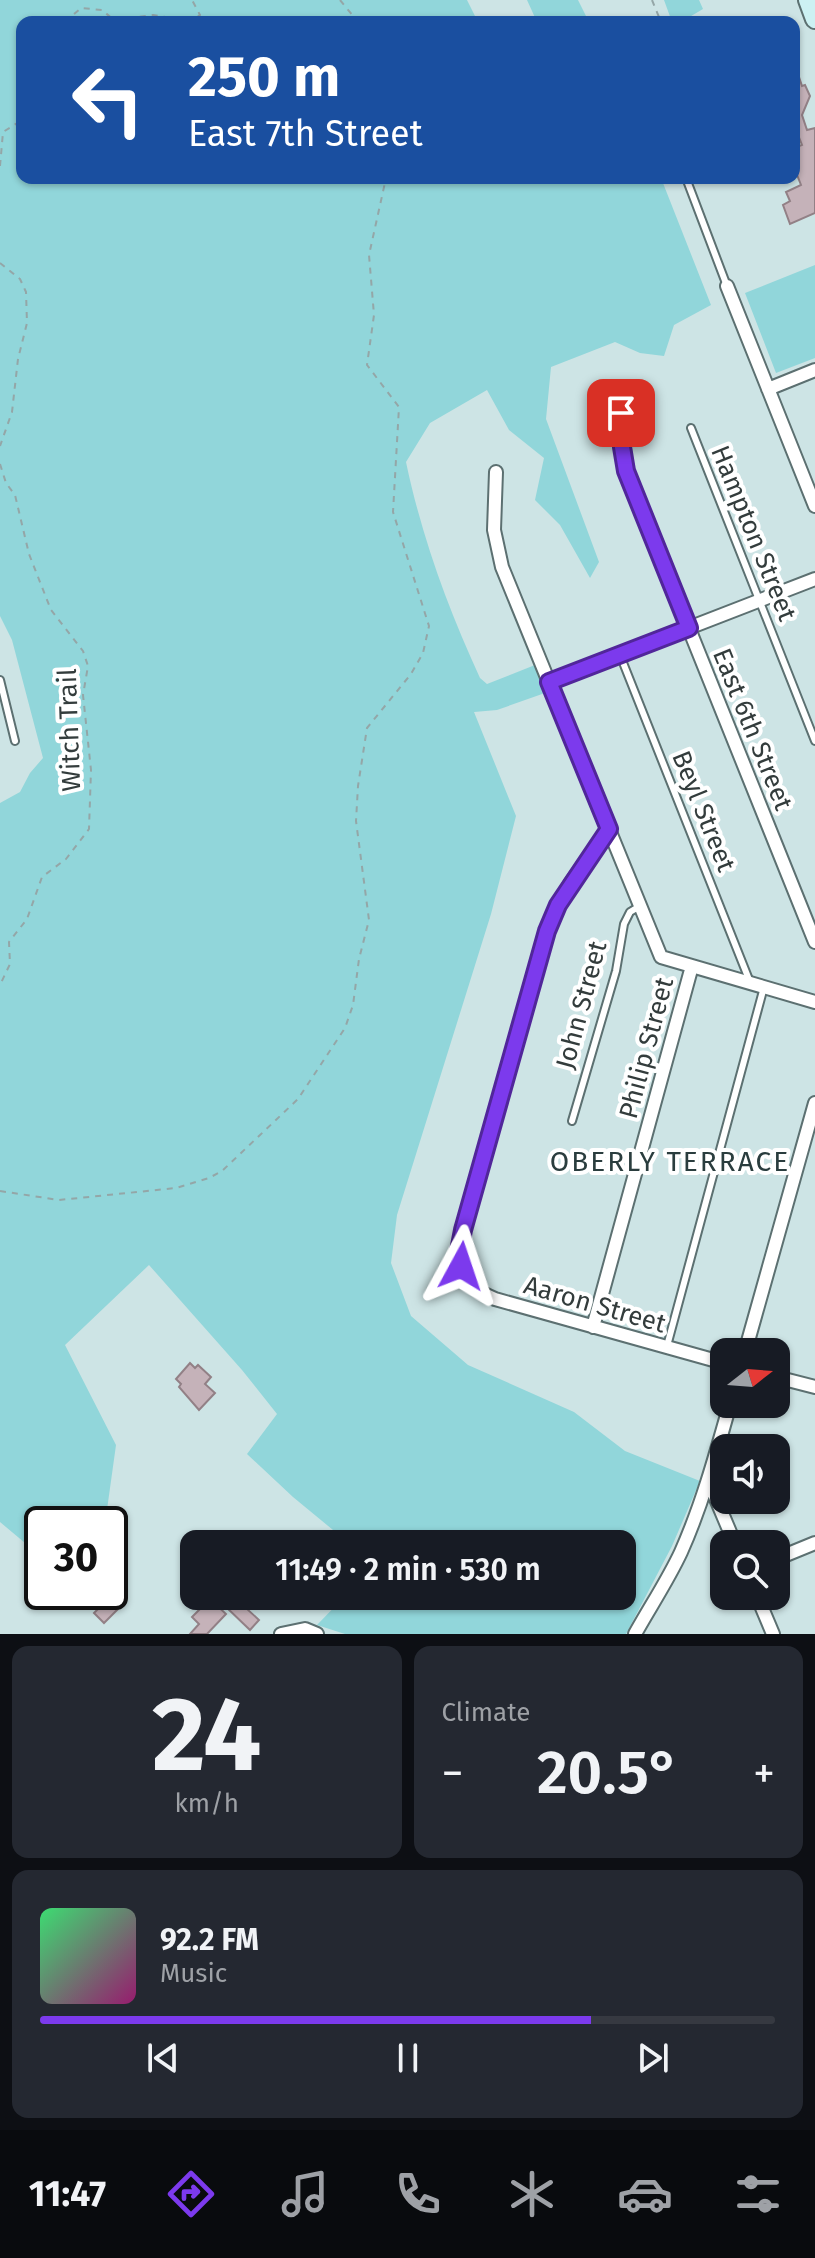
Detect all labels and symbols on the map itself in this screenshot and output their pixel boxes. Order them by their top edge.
pin [587,379,655,447]
street label: Hampton Street [704,441,803,626]
street label: East 6th Street [706,644,799,815]
street label: Witch Trail [52,667,87,792]
street label: Beyl Street [665,746,742,877]
street label: John Street [550,937,614,1072]
street label: Philip Street [613,974,680,1122]
district label: OBERLY TERRACE [550,1145,790,1178]
position arrow [419,1224,503,1308]
street label: Aaron Street [520,1269,670,1340]
north arrow [710,1338,790,1418]
speed limit sign: 30 [24,1506,128,1610]

